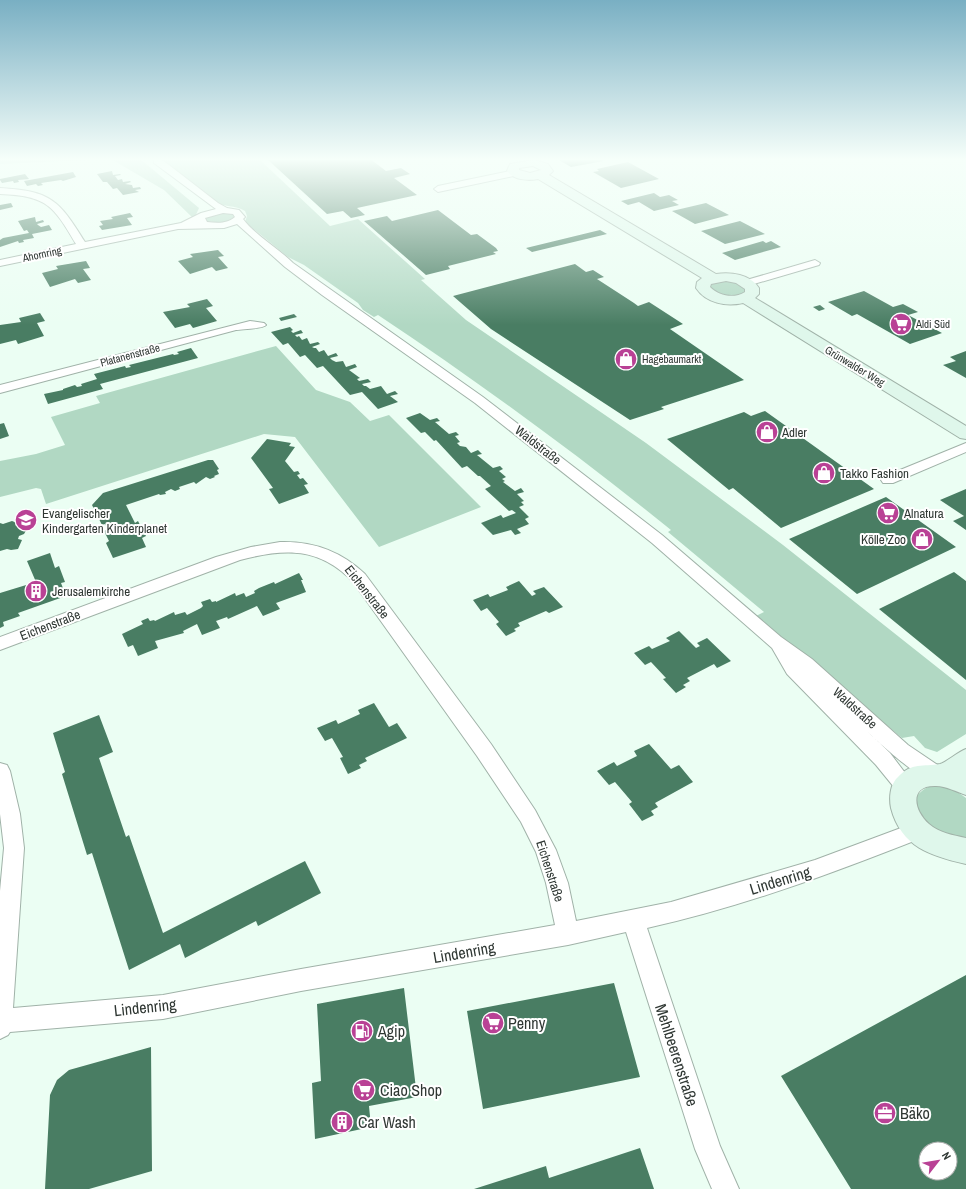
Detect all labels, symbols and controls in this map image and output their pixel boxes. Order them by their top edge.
street label: Ahornring [20,243,63,265]
supermarket icon: Aldi Süd [888,311,914,337]
place label: Aldi Süd [915,317,950,331]
street label: Platanenstraße [99,340,161,370]
street label: Grünwalder Weg [822,343,888,389]
shop icon: Hagebaumarkt [613,346,639,372]
place label: Hagebaumarkt [642,352,702,366]
shop icon: Adler [754,419,780,445]
street label: Waldstraße [511,422,565,468]
place label: Adler [781,424,807,441]
shop icon: Takko Fashion [811,460,837,486]
place label: Takko Fashion [840,465,909,482]
supermarket icon: Alnatura [875,500,901,526]
place label: Evangelischer Kindergarten Kinderplanet [42,505,167,537]
place label: Alnatura [903,505,944,522]
school or university icon: Evangelischer Kindergarten Kinderplanet [13,507,39,533]
shop icon: Kölle Zoo [909,526,935,552]
place label: Kölle Zoo [861,531,906,548]
street label: Eichenstraße [341,562,393,622]
building icon: Jerusalemkirche [23,578,49,604]
place label: Jerusalemkirche [52,583,130,600]
street label: Eichenstraße [17,606,83,644]
street label: Waldstraße [829,684,881,732]
street label: Eichenstraße [532,838,568,904]
street label: Lindenring [747,860,814,900]
street label: Lindenring [431,936,497,968]
street label: Lindenring [113,993,178,1021]
street label: Mehlbeerenstraße [650,1001,704,1109]
supermarket icon: Penny [480,1010,506,1036]
place label: Penny [508,1012,546,1034]
fuel station icon: Agip [349,1018,375,1044]
place label: Agip [377,1020,405,1042]
supermarket icon: Ciao Shop [351,1077,377,1103]
place label: Ciao Shop [380,1079,442,1101]
office icon: Bäko [872,1100,898,1126]
place label: Bäko [900,1102,930,1124]
building icon: Car Wash [329,1109,355,1135]
place label: Car Wash [358,1111,416,1133]
north arrow [918,1141,958,1181]
text: N [939,1149,954,1162]

